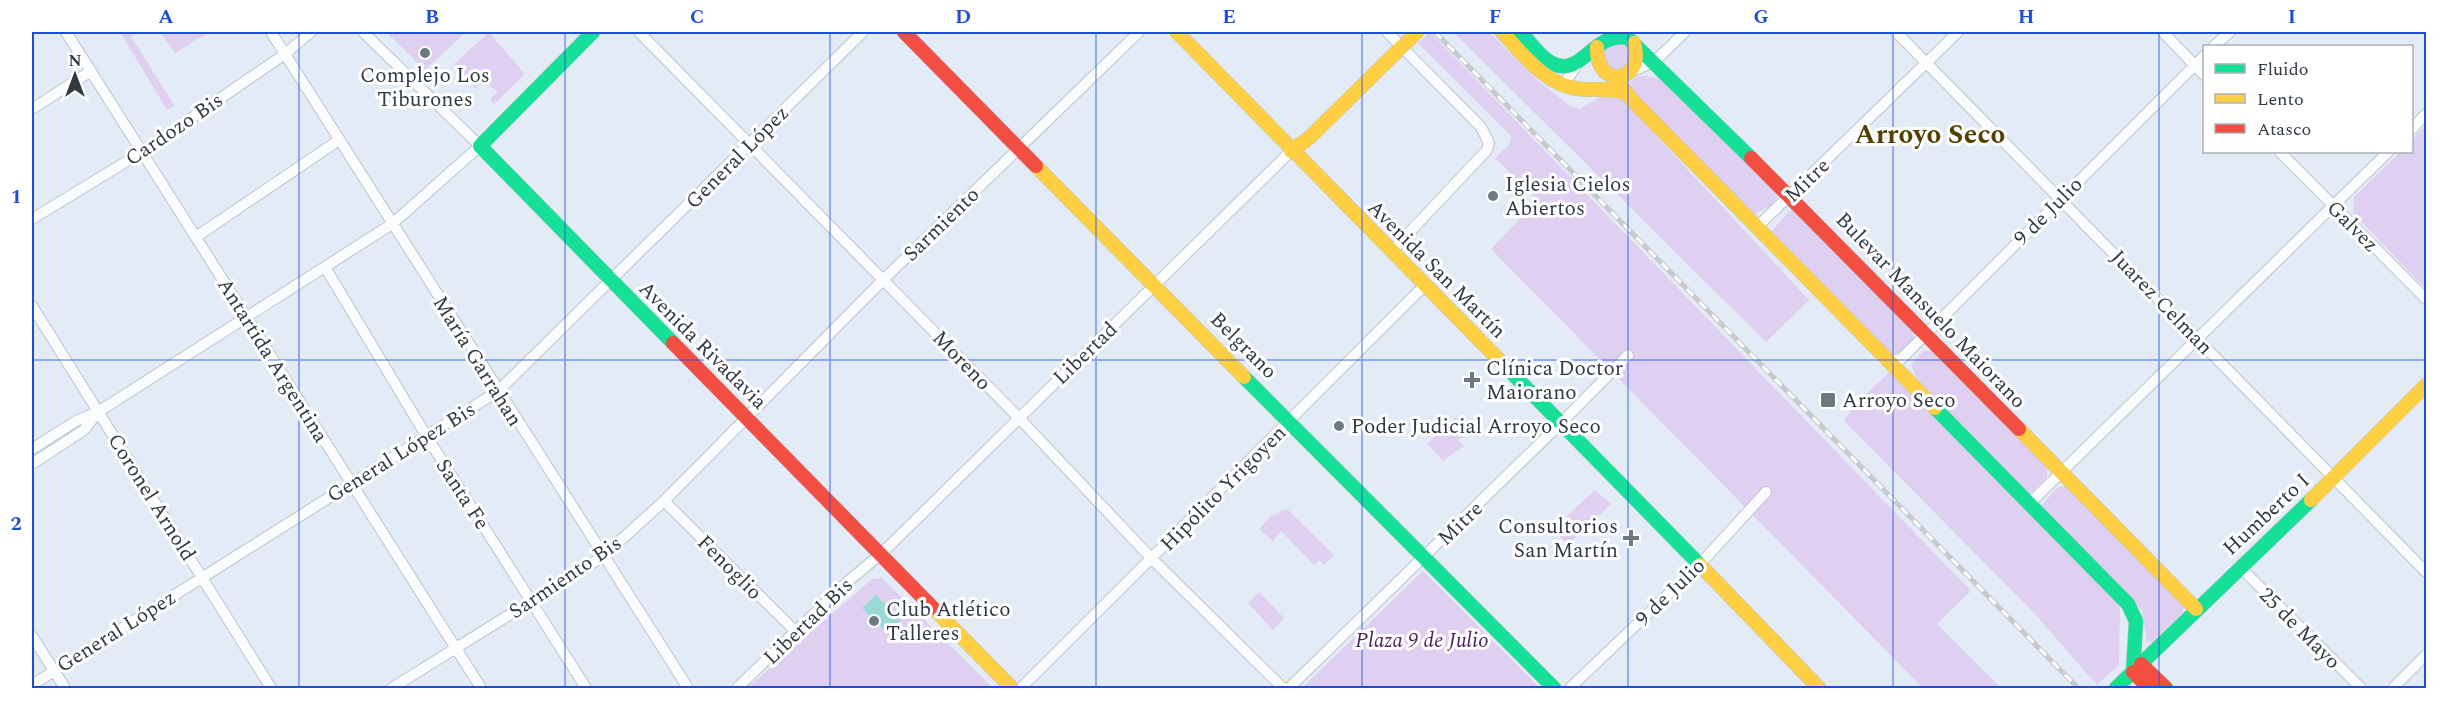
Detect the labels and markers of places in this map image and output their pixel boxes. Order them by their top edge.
marker: Complejo Los Tiburones [418,46,432,60]
place label: Complejo Los Tiburones [360,60,490,116]
place label: Iglesia Cielos Abiertos [1505,169,1631,225]
marker: Iglesia Cielos Abiertos [1486,189,1500,203]
place label: Clínica Doctor Maiorano [1486,353,1623,409]
marker: Clínica Doctor Maiorano [1463,371,1481,389]
place label: Arroyo Seco [1842,385,1956,417]
marker: Arroyo Seco [1819,391,1837,409]
place label: Poder Judicial Arroyo Seco [1351,411,1601,443]
marker: Poder Judicial Arroyo Seco [1332,419,1346,433]
place label: Consultorios San Martín [1498,511,1618,567]
marker: Consultorios San Martín [1622,529,1640,547]
place label: Club Atlético Talleres [886,594,1011,650]
marker: Club Atlético Talleres [867,614,881,628]

